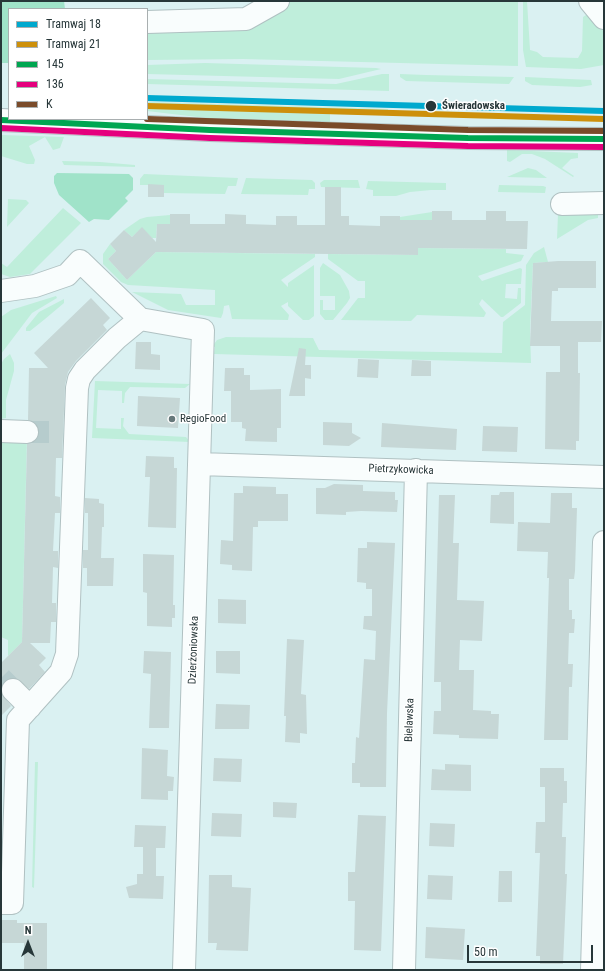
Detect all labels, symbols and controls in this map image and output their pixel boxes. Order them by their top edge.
legend [8,8,148,120]
text: Tramwaj 18 [46,17,101,31]
text: Tramwaj 21 [46,37,101,51]
text: 145 [46,57,64,71]
text: 136 [46,77,64,91]
text: K [46,97,53,111]
marker: Świeradowska [424,99,438,113]
place label: Świeradowska [442,99,505,113]
place label: RegioFood [180,412,226,426]
marker: RegioFood [167,414,177,424]
street label: Pietrzykowicka [368,462,434,478]
street label: Dzierżoniowska [186,616,202,684]
street label: Bielawska [403,698,417,742]
north arrow [8,923,48,963]
text: N [25,924,31,937]
scale bar [469,937,595,963]
text: 50 m [474,945,498,959]

